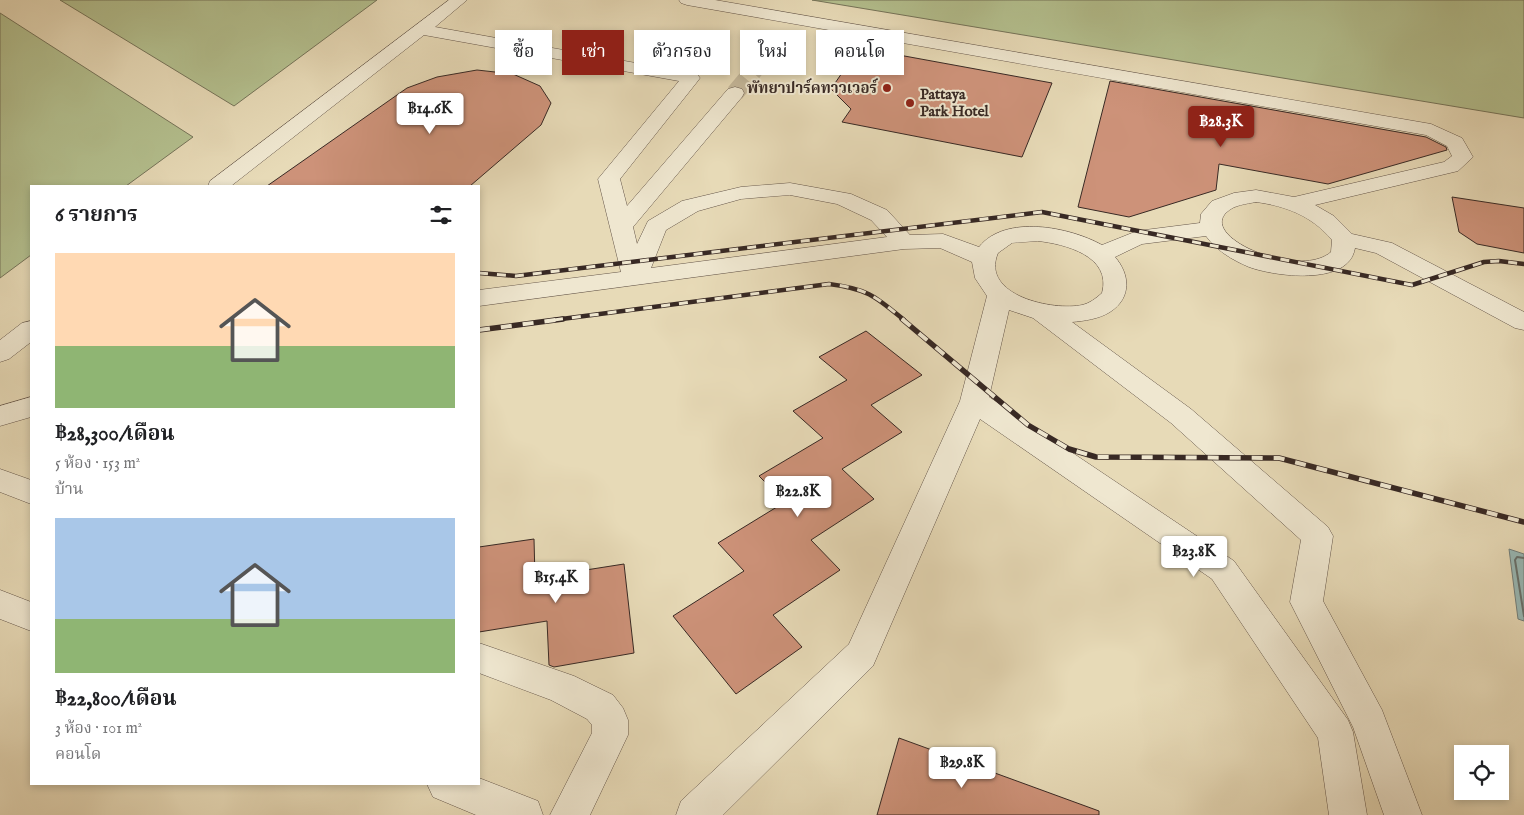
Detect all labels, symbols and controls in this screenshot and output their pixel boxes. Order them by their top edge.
chip: ซื้อ [495,30,552,75]
chip: เช่า [562,30,624,75]
chip: ตัวกรอง [634,30,730,75]
chip: ใหม่ [740,30,806,75]
chip: คอนโด [816,30,904,75]
place label: พัทยาปาร์คทาวเวอร์ [747,78,879,98]
marker: พัทยาปาร์คทาวเวอร์ [881,82,893,94]
place label: Pattaya Park Hotel [920,85,990,121]
pin: ฿14.6K [389,92,471,135]
marker: Pattaya Park Hotel [904,97,916,109]
text: ฿14.6K [408,99,452,119]
pin: ฿28.3K [1180,106,1262,148]
text: ฿28.3K [1199,112,1243,132]
icon: filters [427,201,455,229]
text: 6 รายการ [55,202,138,229]
icon: home [210,285,300,375]
text: ฿28,300/เดือน [55,421,174,448]
text: 5 ห้อง · 153 m² [55,454,140,474]
pin: ฿22.8K [757,476,839,518]
text: บ้าน [55,480,83,500]
text: ฿22.8K [775,482,821,502]
pin: ฿23.8K [1153,536,1235,578]
text: ฿23.8K [1172,542,1216,562]
icon: home [210,550,300,640]
pin: ฿15.4K [515,562,597,604]
text: ฿15.4K [534,568,578,588]
text: ฿22,800/เดือน [55,686,176,713]
text: 3 ห้อง · 101 m² [55,719,142,739]
text: คอนโด [55,745,101,765]
map controls [1454,745,1509,800]
button: locate [1454,745,1509,800]
pin: ฿29.8K [921,746,1003,789]
text: ฿29.8K [940,753,984,773]

